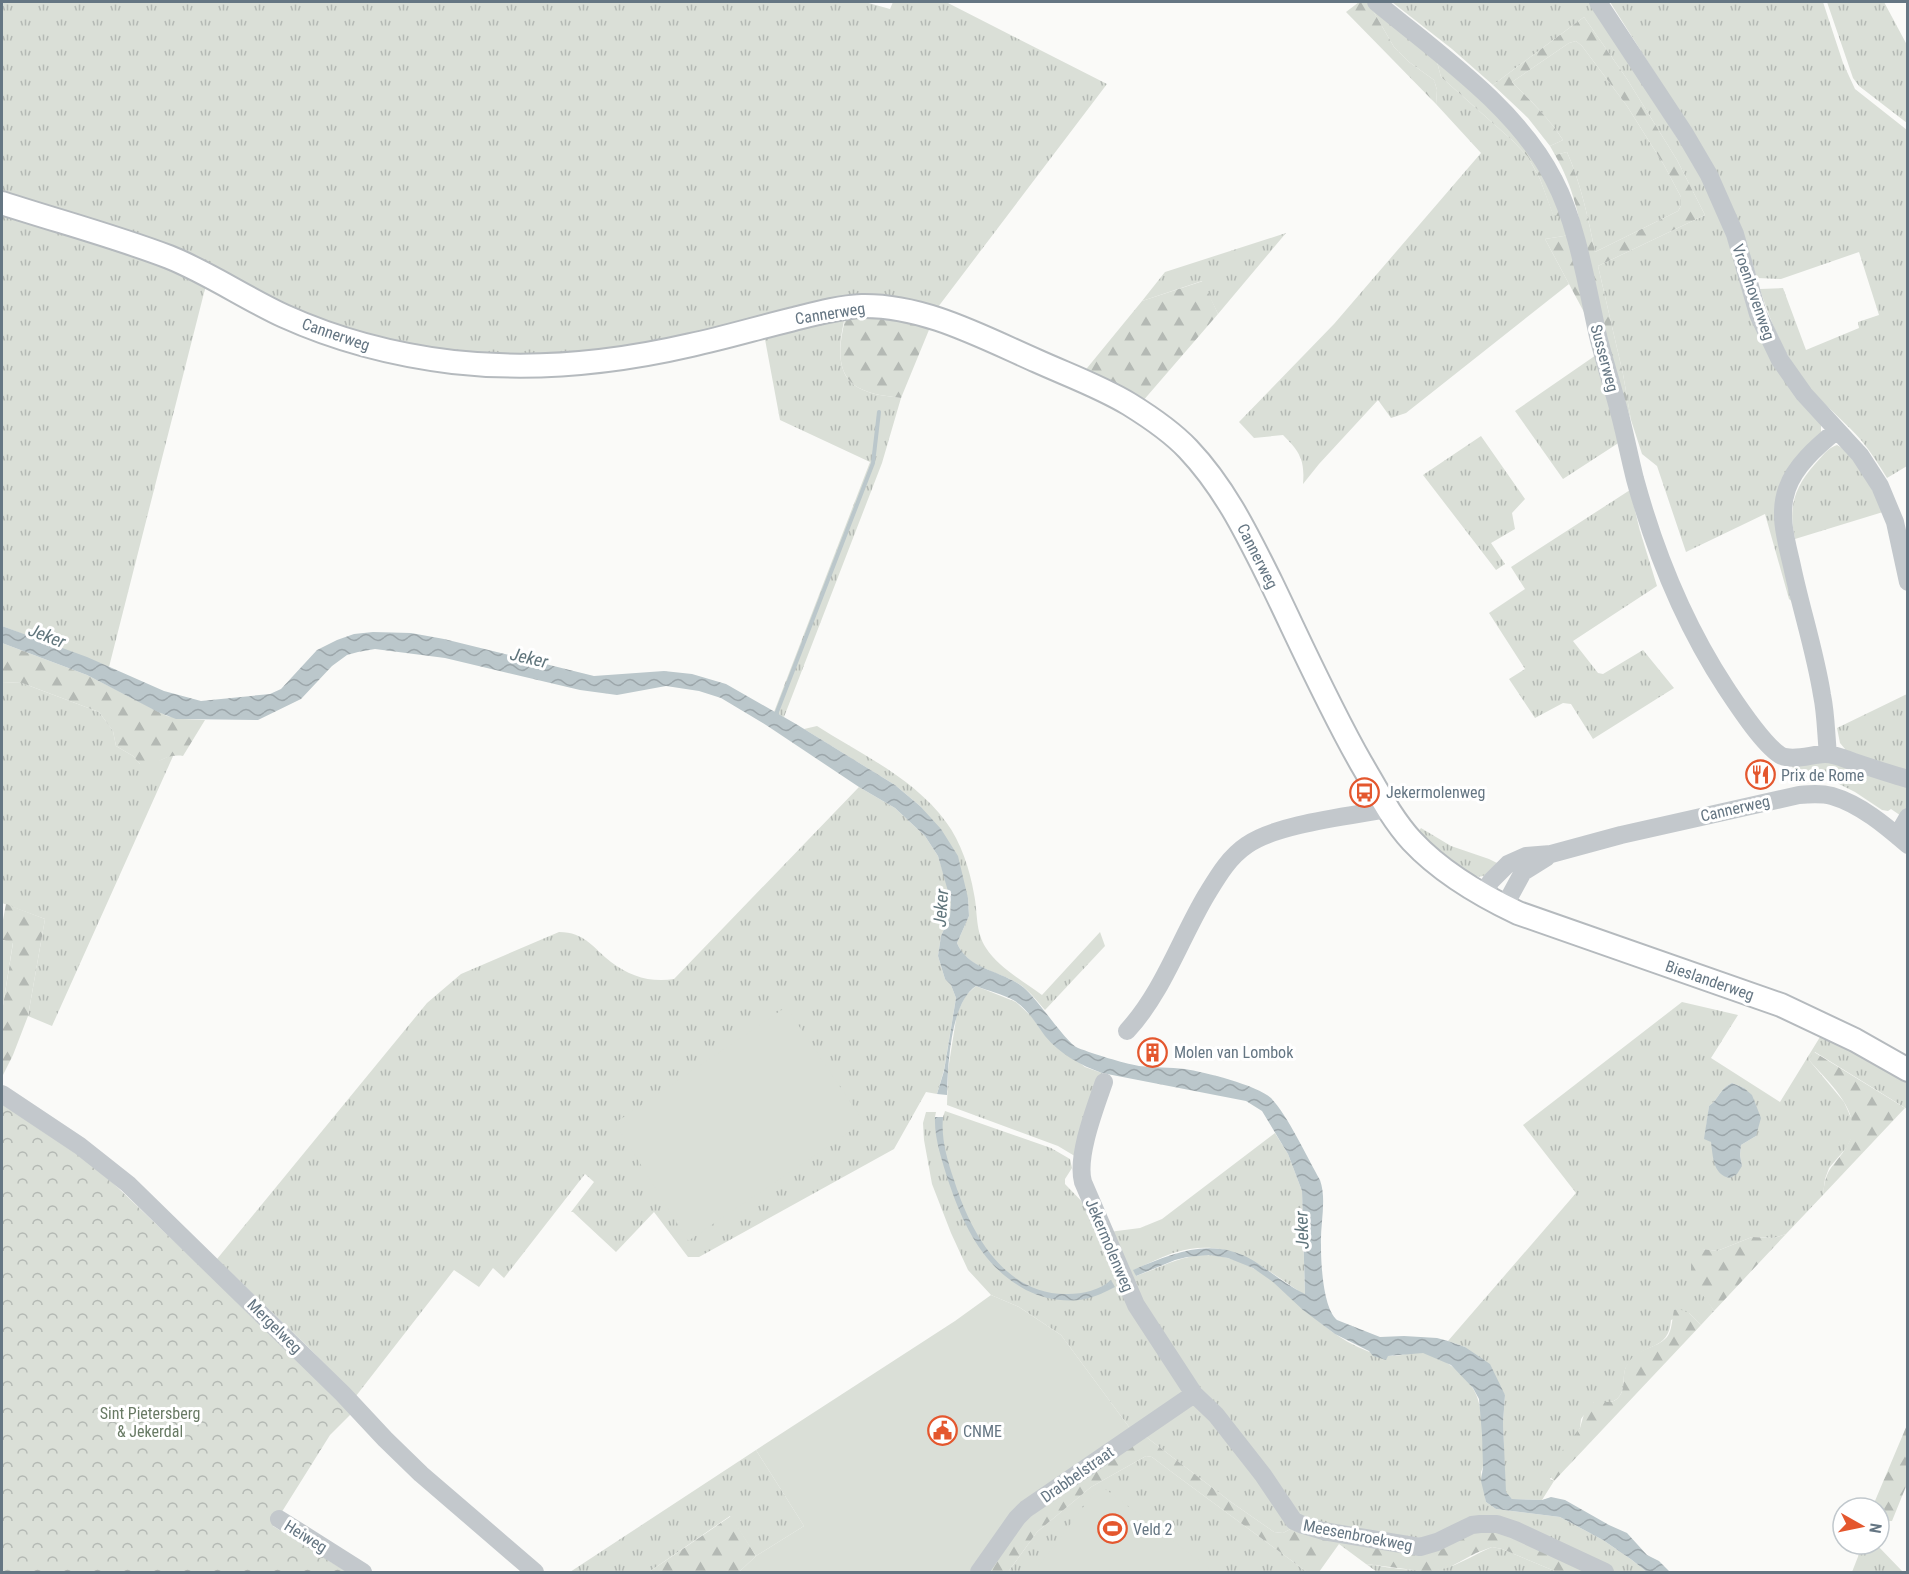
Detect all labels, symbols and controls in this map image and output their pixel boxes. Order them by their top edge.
street label: Vroenhovenweg [1728,242,1779,343]
street label: Cannerweg [794,299,866,328]
street label: Cannerweg [299,314,372,355]
street label: Susserweg [1586,322,1623,394]
street label: Cannerweg [1233,520,1282,592]
water label: Jeker [26,619,69,652]
water label: Jeker [508,643,551,672]
restaurant icon: Prix de Rome [1744,759,1776,791]
place label: Prix de Rome [1781,766,1864,785]
bus stop icon: Jekermolenweg [1349,776,1381,808]
place label: Jekermolenweg [1386,783,1485,802]
street label: Cannerweg [1699,791,1772,826]
water label: Jeker [929,888,952,928]
street label: Bieslanderweg [1663,956,1757,1005]
building icon: Molen van Lombok [1137,1036,1169,1068]
place label: Molen van Lombok [1174,1043,1294,1062]
street label: Jekermolenweg [1081,1196,1138,1295]
water label: Jeker [1290,1210,1313,1249]
street label: Mergelweg [243,1295,306,1358]
park label: Sint Pietersberg & Jekerdal [100,1404,200,1441]
public building icon: CNME [926,1415,958,1447]
place label: CNME [963,1422,1002,1441]
street label: Drabbelstraat [1037,1442,1118,1507]
north arrow [1831,1496,1891,1556]
sports icon: Veld 2 [1096,1513,1128,1545]
street label: Heiweg [281,1516,331,1557]
street label: Meesenbroekweg [1302,1516,1414,1555]
place label: Veld 2 [1133,1520,1172,1539]
text: N [1865,1522,1885,1535]

